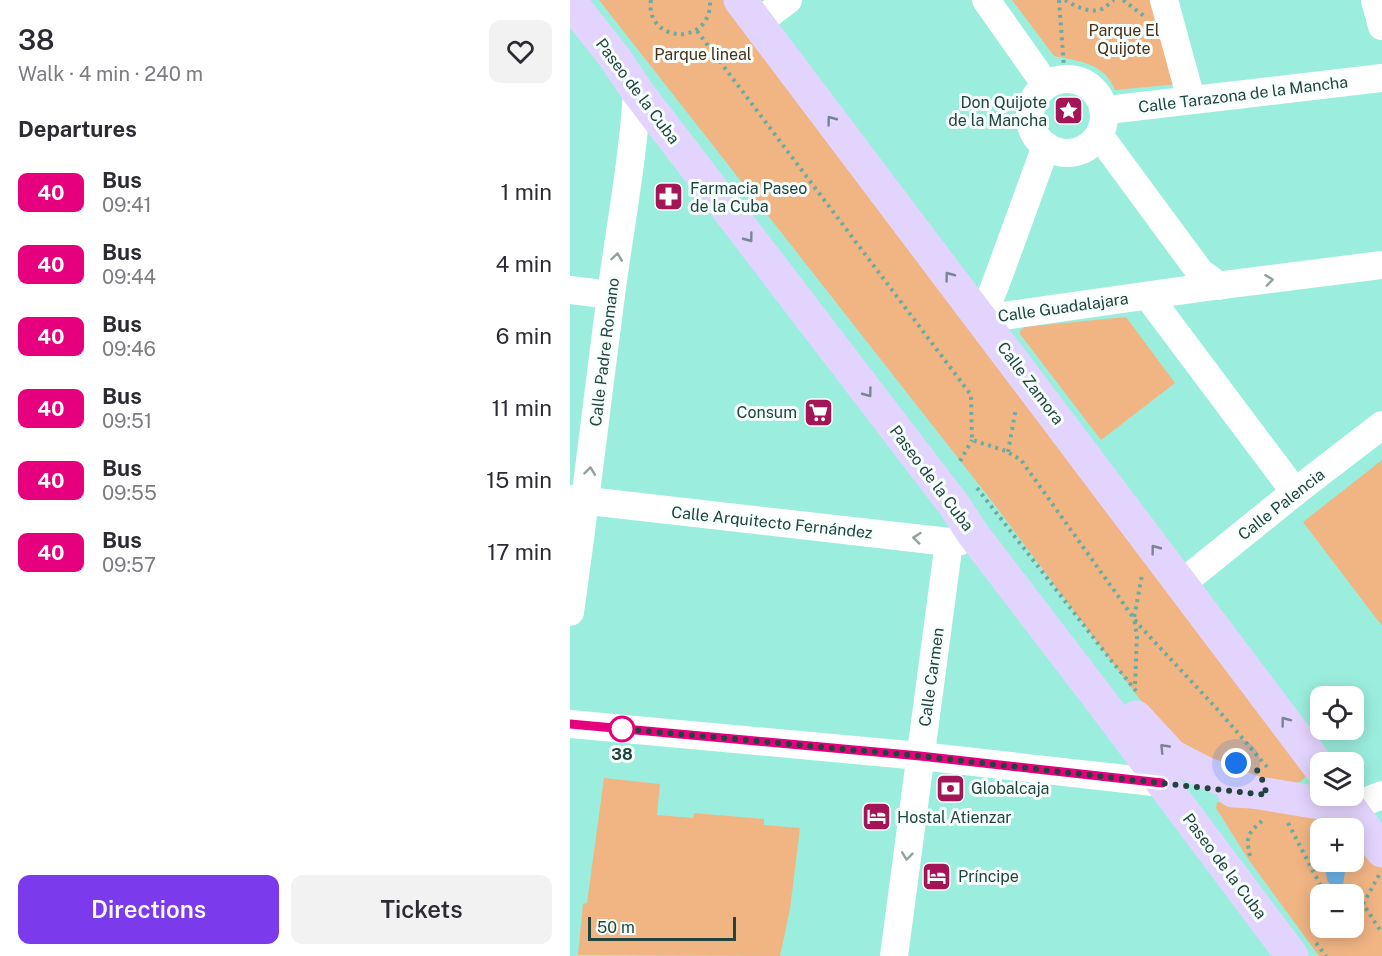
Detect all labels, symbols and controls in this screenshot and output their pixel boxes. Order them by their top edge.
button: heart [489,20,552,83]
park label: Parque El Quijote [1088,21,1160,58]
text: 38 [18,23,55,56]
street label: Paseo de la Cuba [592,35,683,148]
park label: Parque lineal [654,45,752,64]
text: Walk · 4 min · 240 m [18,62,203,86]
street label: Calle Tarazona de la Mancha [1137,72,1349,117]
place label: Don Quijote de la Mancha [948,93,1047,130]
place icon: Don Quijote de la Mancha [1052,95,1084,127]
text: Departures [18,116,137,142]
one-way arrow [828,116,839,127]
text: Bus [102,167,142,193]
text: 1 min [500,179,552,205]
place label: Farmacia Paseo de la Cuba [690,179,807,216]
text: 40 [37,180,65,205]
pharmacy icon: Farmacia Paseo de la Cuba [653,181,685,213]
text: 09:41 [102,193,152,217]
one-way arrow [742,231,753,242]
text: Bus [102,239,142,265]
text: 4 min [496,251,552,277]
text: 40 [37,252,65,277]
one-way arrow [610,252,622,262]
text: 09:44 [102,265,156,289]
one-way arrow [945,271,956,282]
one-way arrow [1264,274,1273,286]
street label: Calle Padre Romano [586,277,623,428]
street label: Calle Guadalajara [997,289,1129,326]
text: Bus [102,311,142,337]
text: 6 min [496,323,552,349]
text: 40 [37,324,65,349]
text: 09:46 [102,337,156,361]
street label: Calle Zamora [993,338,1068,428]
text: Bus [102,383,142,409]
one-way arrow [860,386,871,397]
text: 11 min [491,395,552,421]
text: 40 [37,396,65,421]
supermarket icon: Consum [802,396,834,428]
place label: Consum [736,403,797,422]
text: 09:51 [102,409,152,433]
street label: Paseo de la Cuba [886,422,977,535]
text: Bus [102,455,142,481]
street label: Calle Palencia [1234,465,1328,544]
text: 15 min [486,467,552,493]
one-way arrow [583,467,596,476]
text: 40 [37,468,65,493]
text: 09:55 [102,481,157,505]
street label: Calle Arquitecto Fernández [670,502,874,543]
text: Bus [102,527,142,553]
one-way arrow [912,532,921,545]
text: 17 min [487,539,552,565]
text: 40 [37,540,65,565]
one-way arrow [1151,544,1162,555]
text: 09:57 [102,553,156,577]
street label: Calle Carmen [915,626,948,728]
map controls [1310,686,1364,938]
button: locate [1310,686,1364,740]
marker: 38 [609,716,635,742]
one-way arrow [1281,717,1292,728]
one-way arrow [1160,744,1171,754]
place label: 38 [611,745,633,764]
your location [1221,748,1251,778]
button: layers [1310,752,1364,806]
bank icon: Globalcaja [934,772,966,804]
place label: Globalcaja [971,779,1049,798]
hotel icon: Hostal Atienzar [860,801,892,833]
place label: Hostal Atienzar [897,808,1012,827]
street label: Paseo de la Cuba [1179,810,1270,923]
button: + [1310,818,1364,872]
one-way arrow [902,851,914,860]
hotel icon: Príncipe [921,860,953,892]
place label: Príncipe [958,867,1019,886]
button: Directions [18,875,279,944]
button: Tickets [291,875,552,944]
button: − [1310,884,1364,938]
scale bar [588,914,736,942]
text: 50 m [597,918,635,937]

